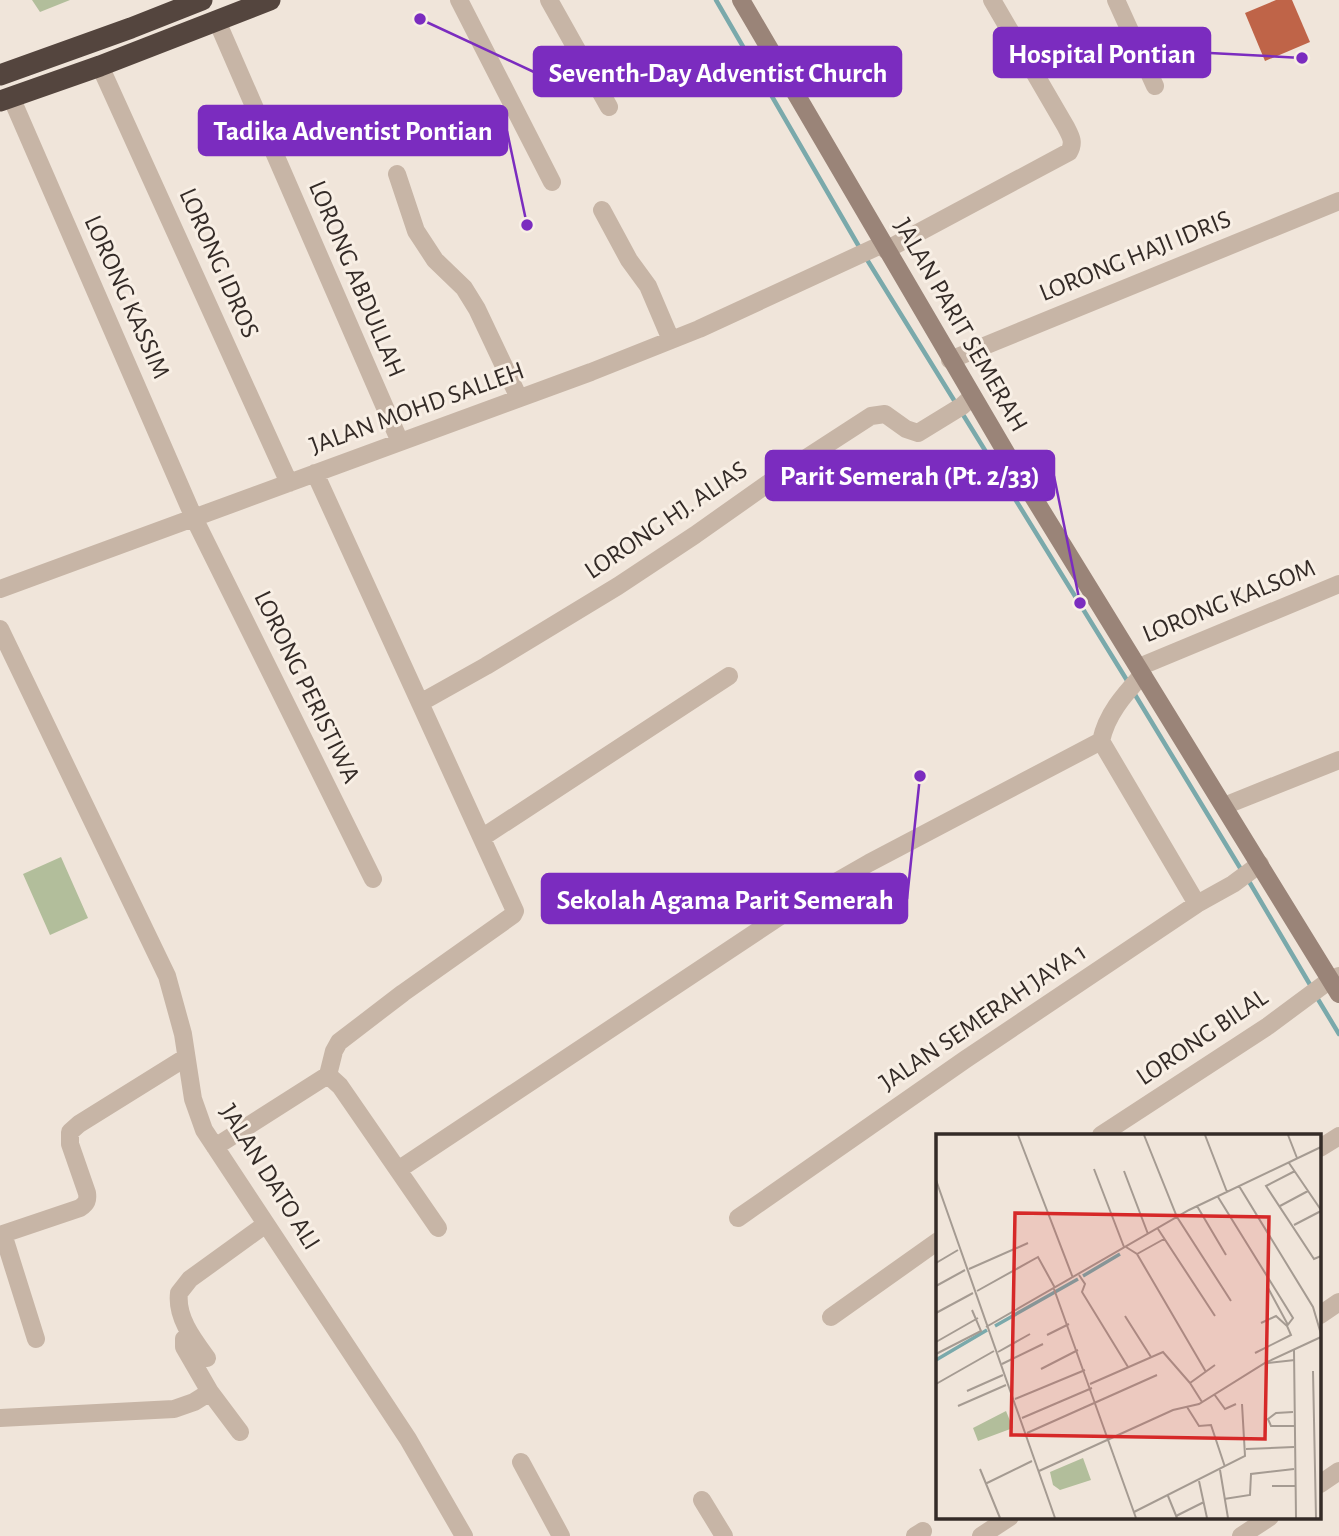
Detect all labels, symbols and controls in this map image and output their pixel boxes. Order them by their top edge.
callout: Hospital Pontian [994,28,1210,77]
text: Hospital Pontian [1008,41,1196,69]
callout: Seventh-Day Adventist Church [534,47,901,96]
text: Seventh-Day Adventist Church [549,60,887,88]
callout: Tadika Adventist Pontian [199,106,507,155]
text: Tadika Adventist Pontian [213,118,493,146]
street label: LORONG ABDULLAH [304,177,410,381]
street label: LORONG IDROS [174,184,264,342]
street label: LORONG HAJI IDRIS [1036,206,1234,306]
street label: LORONG KASSIM [79,212,175,382]
street label: JALAN PARIT SEMERAH [889,214,1033,436]
street label: JALAN MOHD SALLEH [306,357,528,459]
callout: Parit Semerah (Pt. 2/33) [766,451,1054,500]
street label: LORONG HJ. ALIAS [580,456,752,584]
text: Parit Semerah (Pt. 2/33) [780,463,1040,491]
street label: LORONG KALSOM [1139,555,1319,647]
street label: LORONG PERISTIWA [249,587,365,787]
callout: Sekolah Agama Parit Semerah [542,874,907,923]
text: Sekolah Agama Parit Semerah [556,887,894,915]
street label: JALAN SEMERAH JAYA 1 [875,938,1091,1096]
street label: LORONG BILAL [1132,984,1272,1090]
street label: JALAN DATO ALI [215,1100,325,1254]
inset map [936,1134,1322,1518]

